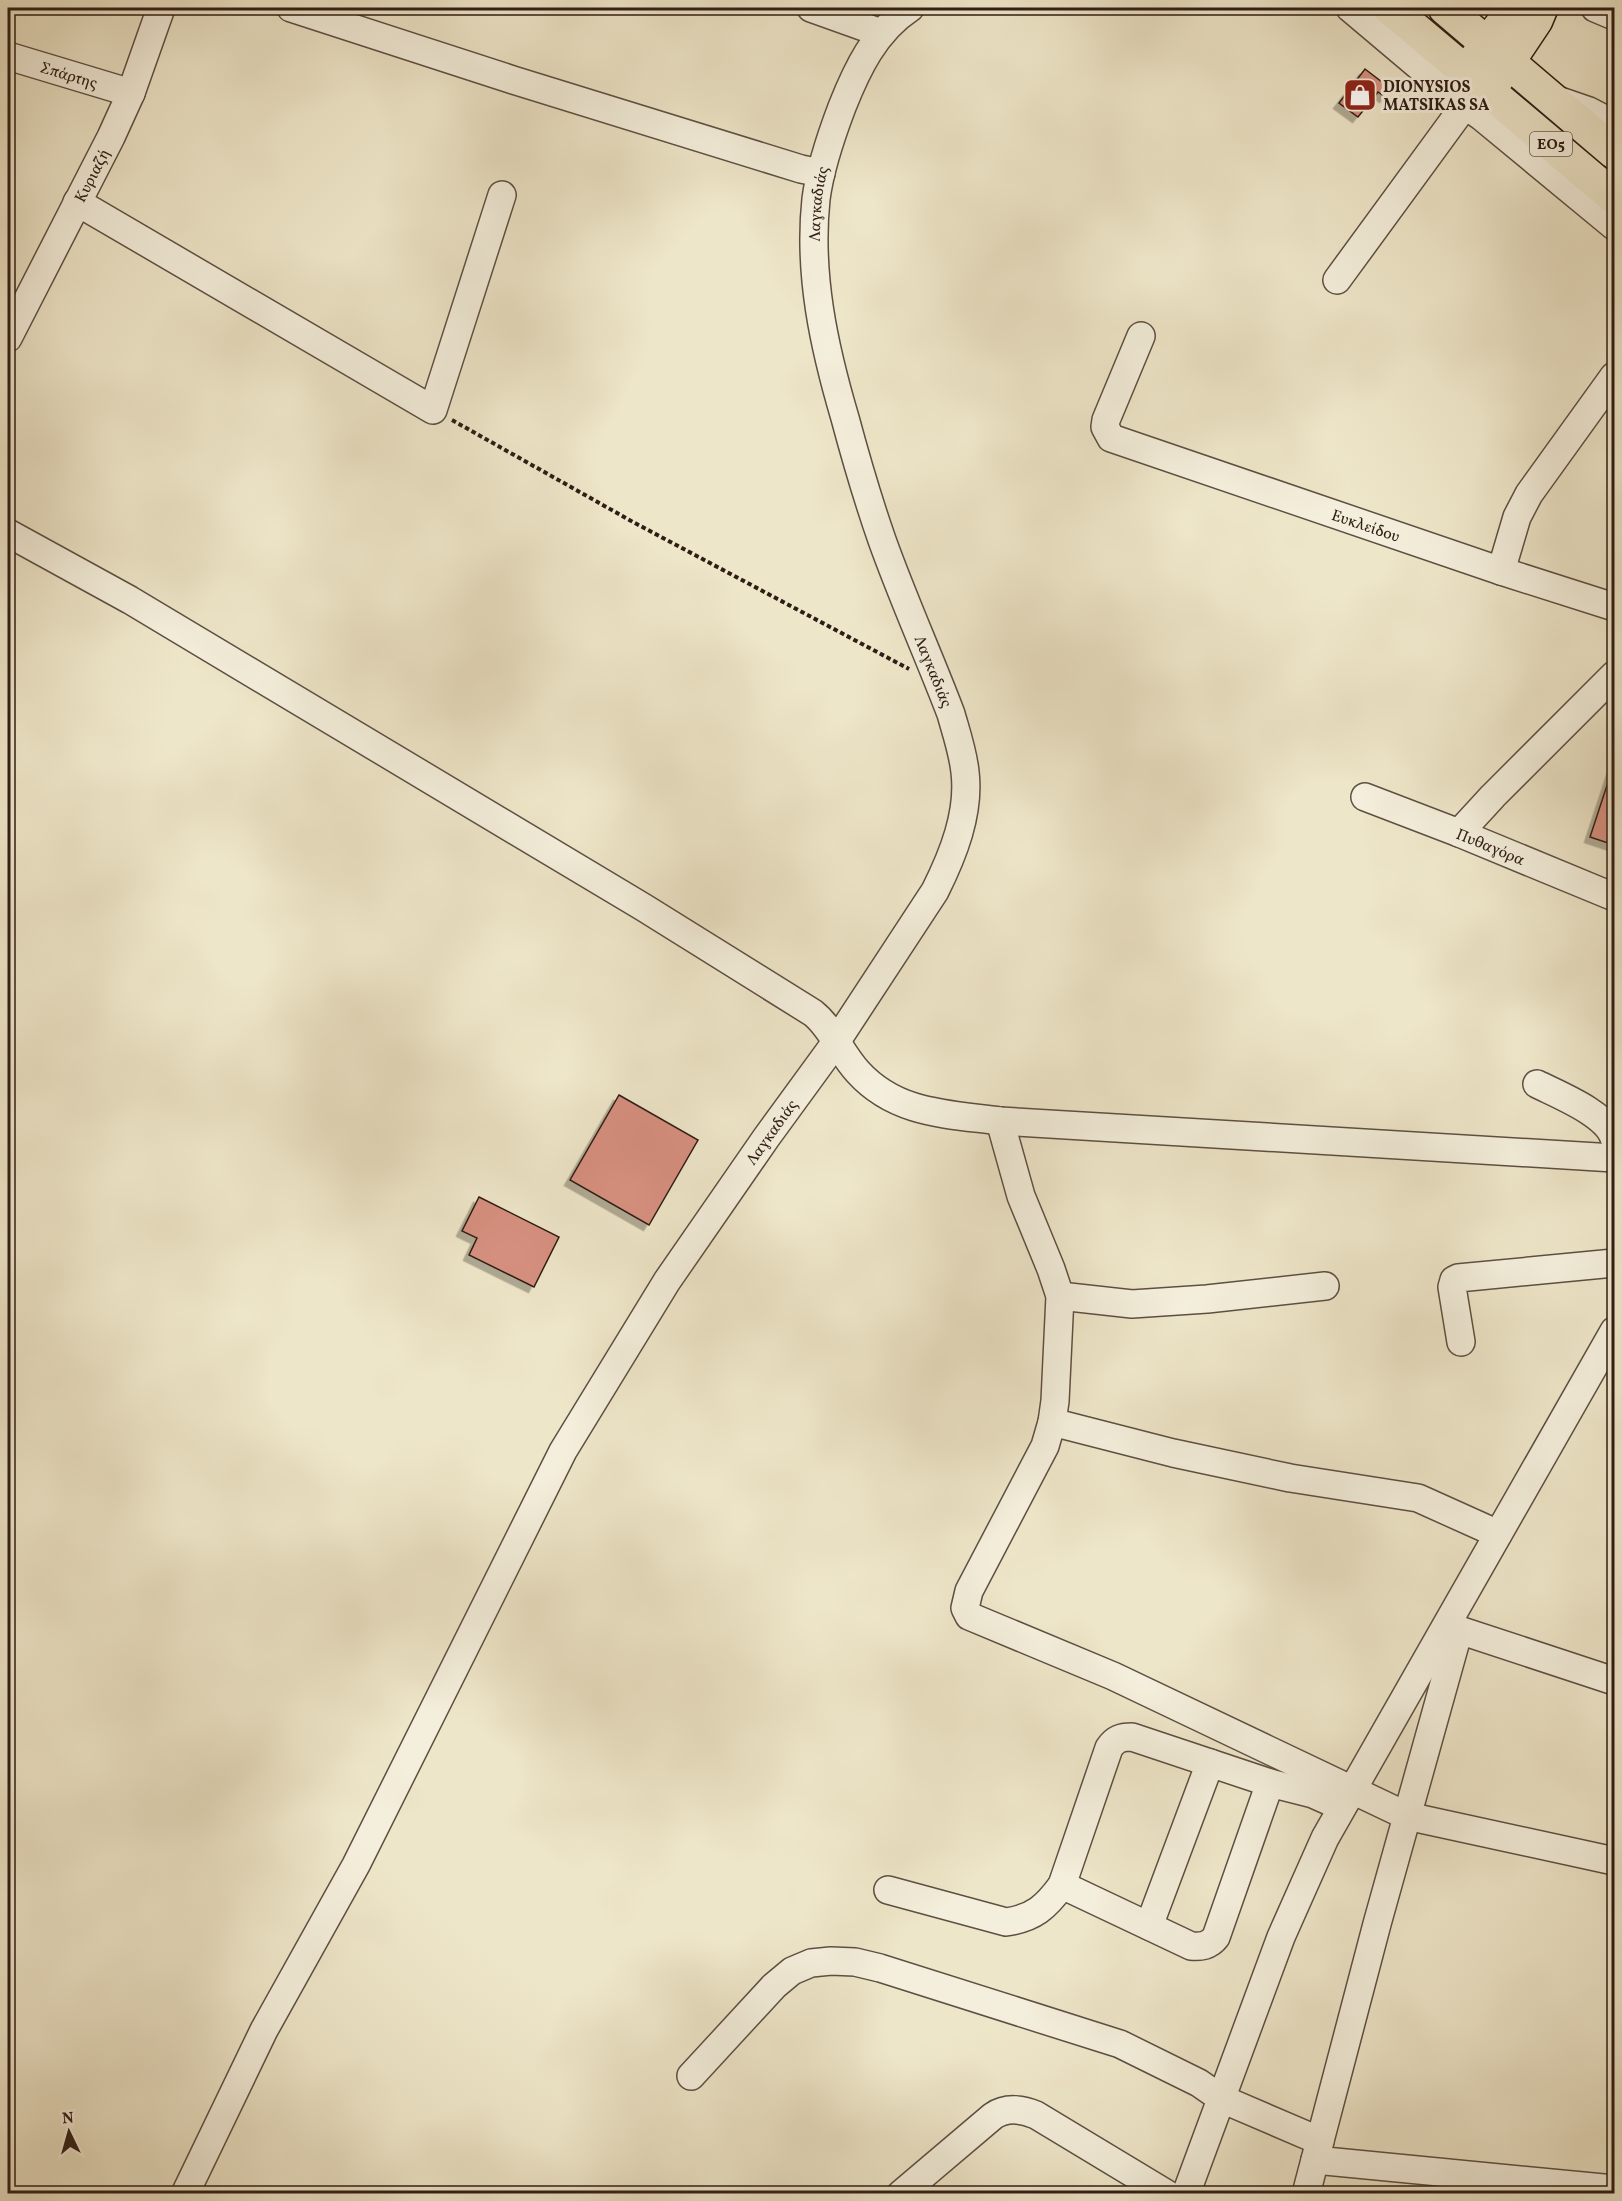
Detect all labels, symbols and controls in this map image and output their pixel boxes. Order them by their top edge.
street label: Σπάρτης [37,57,100,95]
shop icon: DIONYSIOS MATSIKAS SA [1342,77,1378,113]
place label: DIONYSIOS MATSIKAS SA [1383,77,1490,117]
road number: ΕΟ5 [1530,132,1572,156]
street label: Κυριαζή [70,145,116,207]
street label: Λαγκαδιάς [805,164,835,242]
street label: Ευκλείδου [1328,505,1403,549]
street label: Λαγκαδιάς [908,632,957,711]
street label: Πυθαγόρα [1452,824,1528,872]
street label: Λαγκαδιάς [742,1096,804,1170]
north arrow [39,2102,99,2162]
text: N [61,2108,75,2131]

